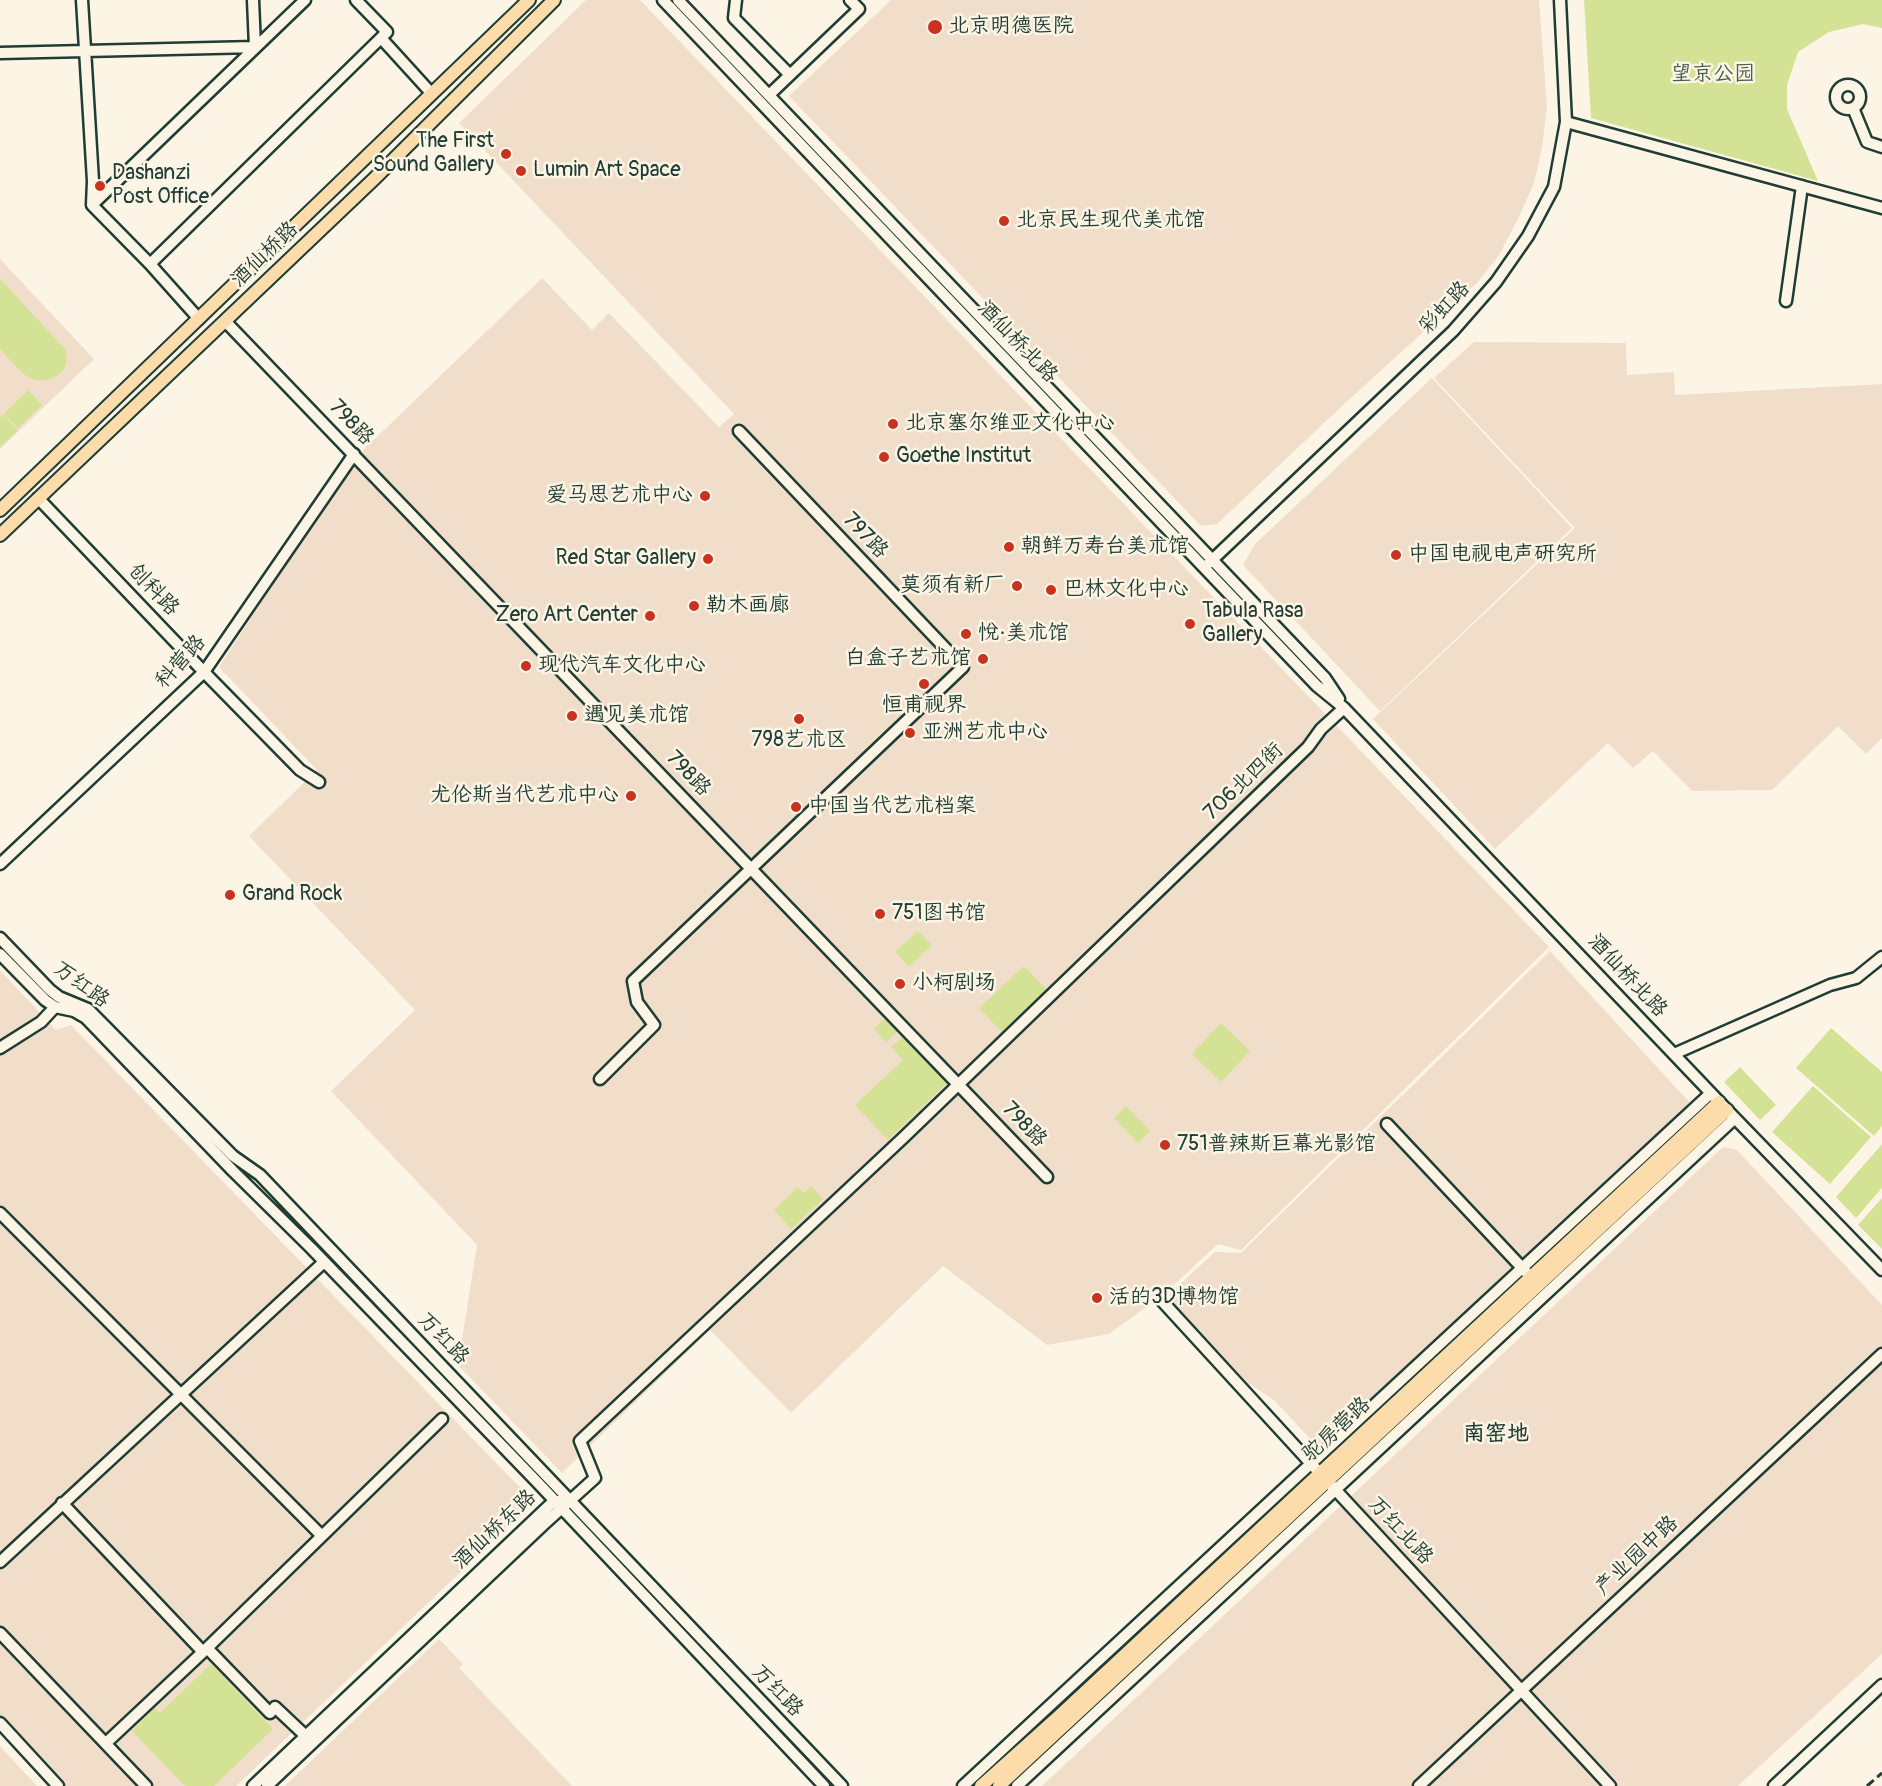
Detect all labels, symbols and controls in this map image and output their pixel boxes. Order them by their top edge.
place label: 北京明德医院 [948,14,1074,40]
marker: 北京明德医院 [926,18,944,36]
park label: 望京公园 [1671,62,1755,88]
place label: The First Sound Gallery [373,129,494,179]
marker: The First Sound Gallery [499,147,513,161]
place label: Lumin Art Space [533,158,680,184]
place label: Dashanzi Post Office [112,161,209,211]
marker: Lumin Art Space [514,164,528,178]
marker: Dashanzi Post Office [93,179,107,193]
place label: 北京民生现代美术馆 [1016,208,1205,234]
marker: 北京民生现代美术馆 [997,214,1011,228]
street label: 酒仙桥路 [226,217,304,293]
street label: 彩虹路 [1414,276,1476,340]
street label: 酒仙桥北路 [971,295,1063,389]
street label: 798路 [323,395,379,451]
place label: 北京塞尔维亚文化中心 [905,411,1115,437]
marker: 北京塞尔维亚文化中心 [886,417,900,431]
place label: Goethe Institut [896,444,1031,470]
marker: Goethe Institut [877,450,891,464]
place label: 爱马思艺术中心 [546,483,693,509]
marker: 爱马思艺术中心 [698,489,712,503]
street label: 797路 [837,508,893,564]
place label: 朝鲜万寿台美术馆 [1021,534,1189,560]
marker: 朝鲜万寿台美术馆 [1002,540,1016,554]
place label: 中国电视电声研究所 [1408,542,1597,568]
place label: Red Star Gallery [556,546,696,572]
marker: 中国电视电声研究所 [1389,548,1403,562]
marker: Red Star Gallery [701,552,715,566]
street label: 创科路 [122,559,184,621]
place label: 莫须有新厂 [900,573,1005,599]
place label: 巴林文化中心 [1063,577,1189,603]
marker: 莫须有新厂 [1010,579,1024,593]
marker: 巴林文化中心 [1044,583,1058,597]
place label: 勒木画廊 [706,593,790,619]
marker: 勒木画廊 [687,599,701,613]
place label: Tabula Rasa Gallery [1202,599,1303,649]
place label: Zero Art Center [495,603,638,629]
marker: Zero Art Center [643,609,657,623]
marker: Tabula Rasa Gallery [1183,617,1197,631]
place label: 悦·美术馆 [978,621,1069,647]
marker: 悦·美术馆 [959,627,973,641]
street label: 科营路 [151,630,211,694]
place label: 白盒子艺术馆 [845,646,971,672]
marker: 白盒子艺术馆 [976,652,990,666]
place label: 现代汽车文化中心 [538,653,706,679]
marker: 现代汽车文化中心 [519,659,533,673]
marker: 恒甫视界 [917,677,931,691]
place label: 恒甫视界 [882,693,966,719]
place label: 遇见美术馆 [584,703,689,729]
marker: 遇见美术馆 [565,709,579,723]
marker: 798艺术区 [792,712,806,726]
place label: 亚洲艺术中心 [922,720,1048,746]
marker: 亚洲艺术中心 [903,726,917,740]
place label: 798艺术区 [751,728,847,754]
street label: 706北四街 [1199,738,1289,826]
street label: 798路 [660,746,716,802]
place label: 尤伦斯当代艺术中心 [430,783,619,809]
marker: 尤伦斯当代艺术中心 [624,789,638,803]
place label: 中国当代艺术档案 [808,794,976,820]
marker: 中国当代艺术档案 [789,800,803,814]
place label: Grand Rock [242,882,342,908]
marker: Grand Rock [223,888,237,902]
place label: 751图书馆 [892,901,986,927]
marker: 751图书馆 [873,907,887,921]
street label: 酒仙桥北路 [1582,929,1672,1023]
street label: 万红路 [48,956,114,1014]
place label: 小柯剧场 [912,971,996,997]
marker: 小柯剧场 [893,977,907,991]
street label: 798路 [996,1097,1052,1153]
place label: 751普辣斯巨幕光影馆 [1177,1132,1376,1158]
marker: 751普辣斯巨幕光影馆 [1158,1138,1172,1152]
place label: 活的3D博物馆 [1109,1285,1239,1311]
marker: 活的3D博物馆 [1090,1291,1104,1305]
street label: 万红路 [412,1308,474,1370]
street label: 驼房营路 [1298,1392,1376,1468]
district label: 南窑地 [1463,1421,1529,1447]
street label: 酒仙桥东路 [448,1485,542,1575]
street label: 万红北路 [1362,1492,1438,1570]
street label: 产业园中路 [1590,1511,1684,1601]
street label: 万红路 [746,1660,808,1722]

